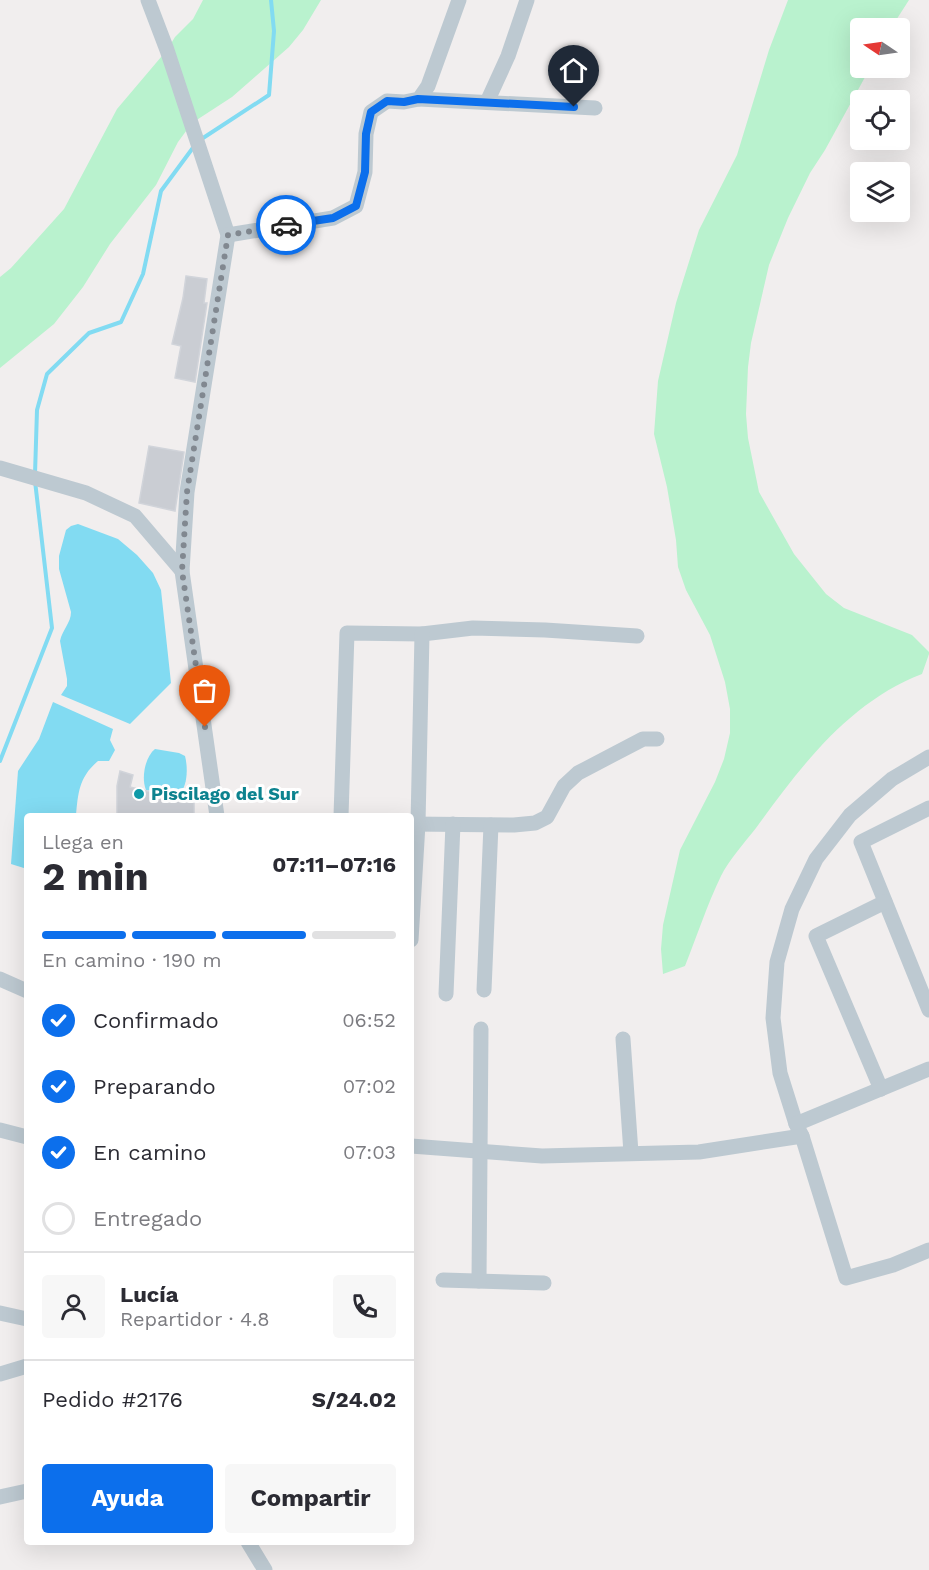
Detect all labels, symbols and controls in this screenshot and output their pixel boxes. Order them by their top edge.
north arrow [850,18,910,78]
map controls [850,18,910,222]
pin [548,45,599,107]
icon: home [557,54,590,87]
button: locate [850,90,910,150]
button: layers [850,162,910,222]
courier [256,195,316,255]
icon: car [270,209,303,242]
pin [179,665,230,727]
icon: bag [188,674,221,707]
place label: Piscilago del Sur [151,783,299,804]
marker: Piscilago del Sur [132,787,146,801]
text: Llega en [42,830,124,854]
text: 07:11–07:16 [272,852,396,877]
text: 2 min [42,854,149,899]
text: En camino · 190 m [42,948,221,972]
icon: check [42,1004,75,1037]
text: Confirmado [93,1008,219,1033]
text: 06:52 [342,1008,396,1032]
icon: check [42,1070,75,1103]
text: Preparando [93,1074,216,1099]
text: 07:02 [343,1074,396,1098]
icon: check [42,1136,75,1169]
text: En camino [93,1140,207,1165]
text: 07:03 [343,1140,396,1164]
text: Entregado [93,1206,202,1231]
button: person [42,1275,105,1338]
button: phone [333,1275,396,1338]
text: Lucía [120,1282,178,1307]
text: Repartidor · 4.8 [120,1307,270,1331]
text: Pedido #2176 [42,1387,183,1412]
text: S/24.02 [312,1387,396,1412]
button: Ayuda [42,1464,213,1533]
button: Compartir [225,1464,396,1533]

